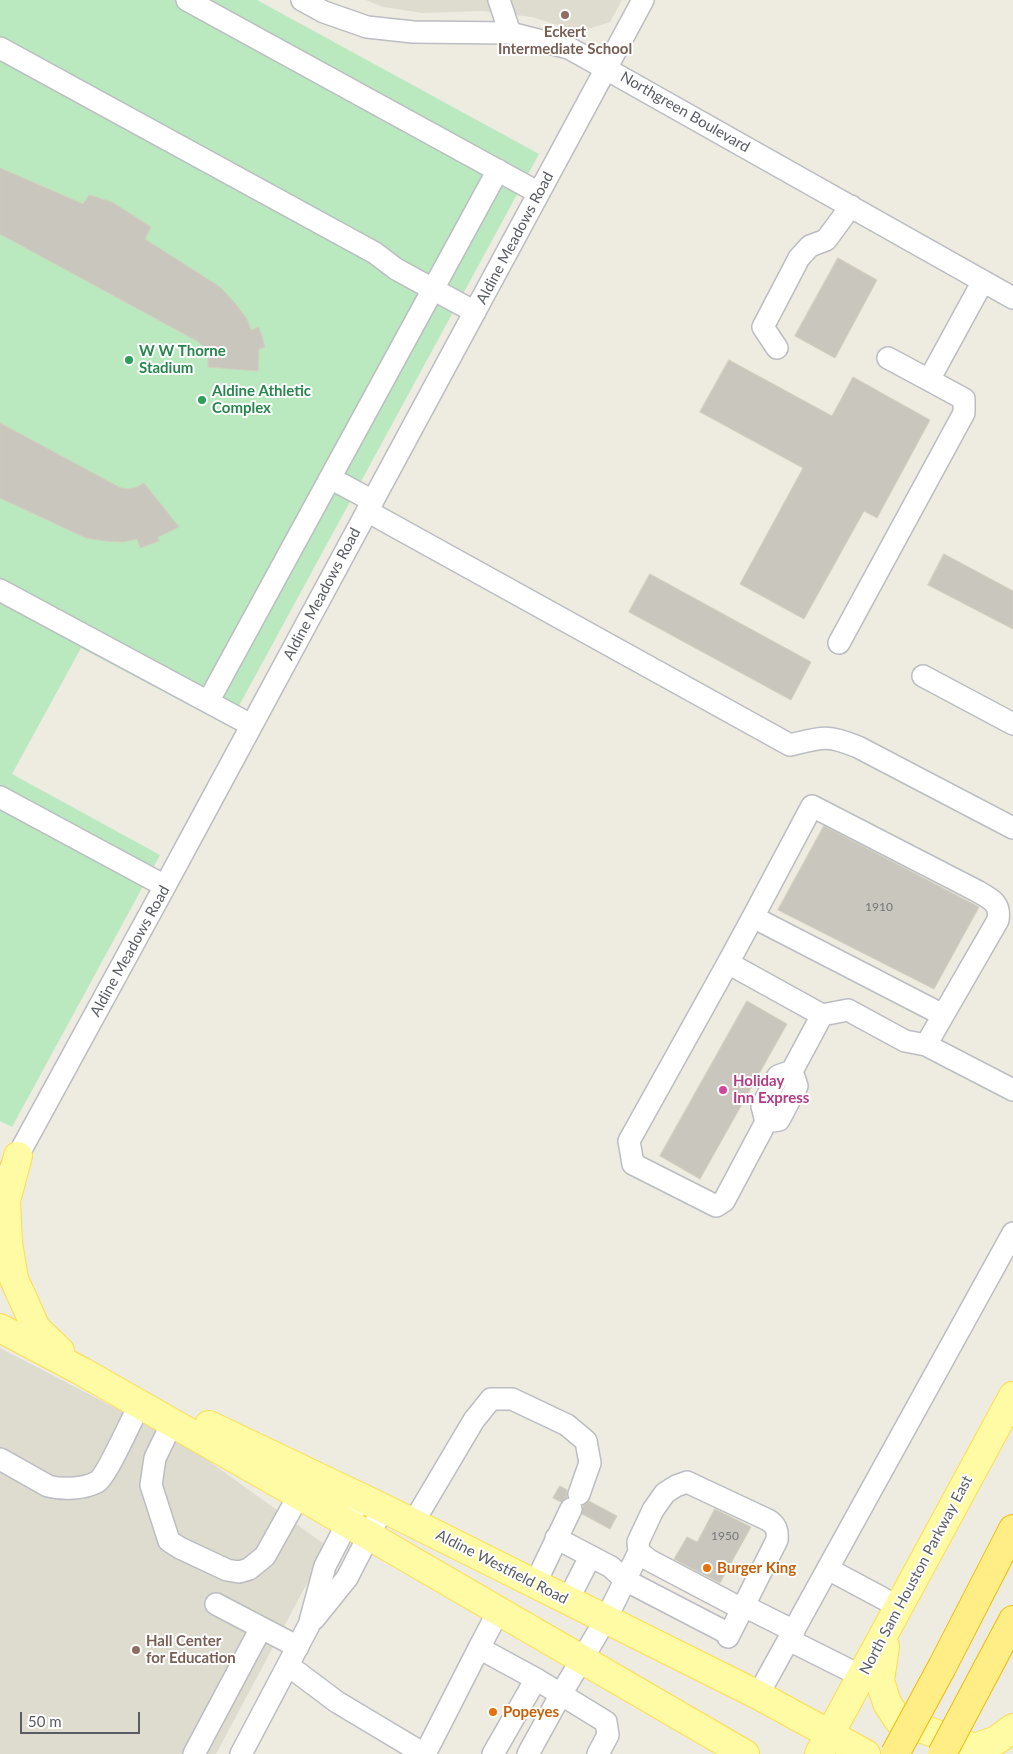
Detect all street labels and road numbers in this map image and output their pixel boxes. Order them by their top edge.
street label: Northgreen Boulevard [617,68,753,156]
street label: Aldine Meadows Road [473,169,557,307]
street label: Aldine Meadows Road [280,525,364,663]
street label: Aldine Meadows Road [86,882,174,1020]
street label: North Sam Houston Parkway East [856,1472,976,1678]
street label: Aldine Westfield Road [433,1526,571,1608]

